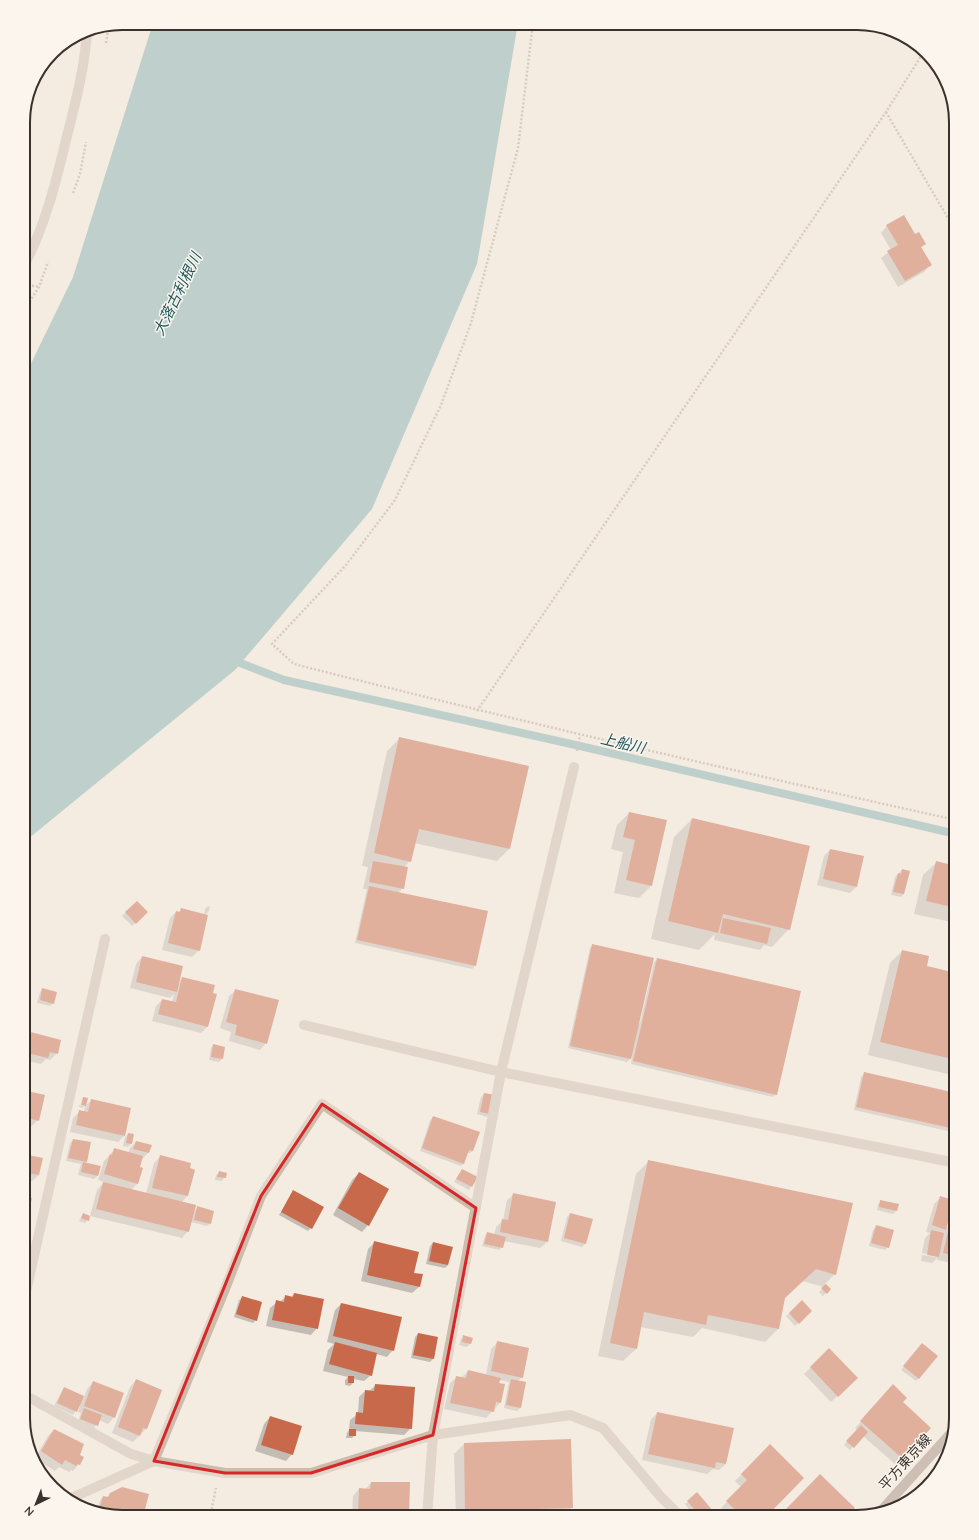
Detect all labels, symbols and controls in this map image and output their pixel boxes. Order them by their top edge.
water label: 大落古利根川 [149,248,206,339]
water label: 上船川 [599,729,649,758]
street label: 平方東京線 [875,1430,935,1494]
north arrow [16,1484,56,1524]
text: N [21,1503,37,1519]

